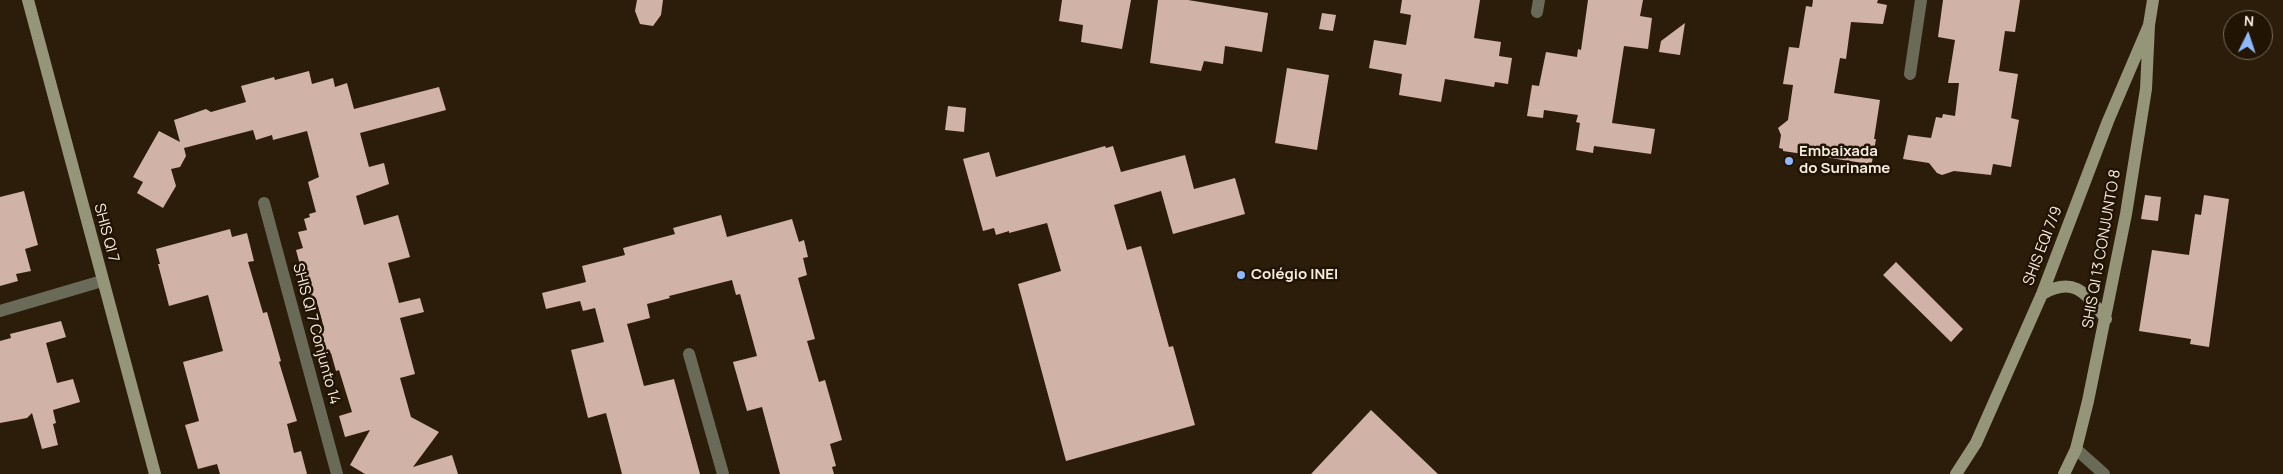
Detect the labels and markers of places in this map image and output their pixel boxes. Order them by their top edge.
place label: Embaixada do Suriname [1799,143,1890,178]
marker: Embaixada do Suriname [1783,155,1795,167]
place label: Colégio INEI [1251,266,1338,284]
marker: Colégio INEI [1235,269,1247,281]

